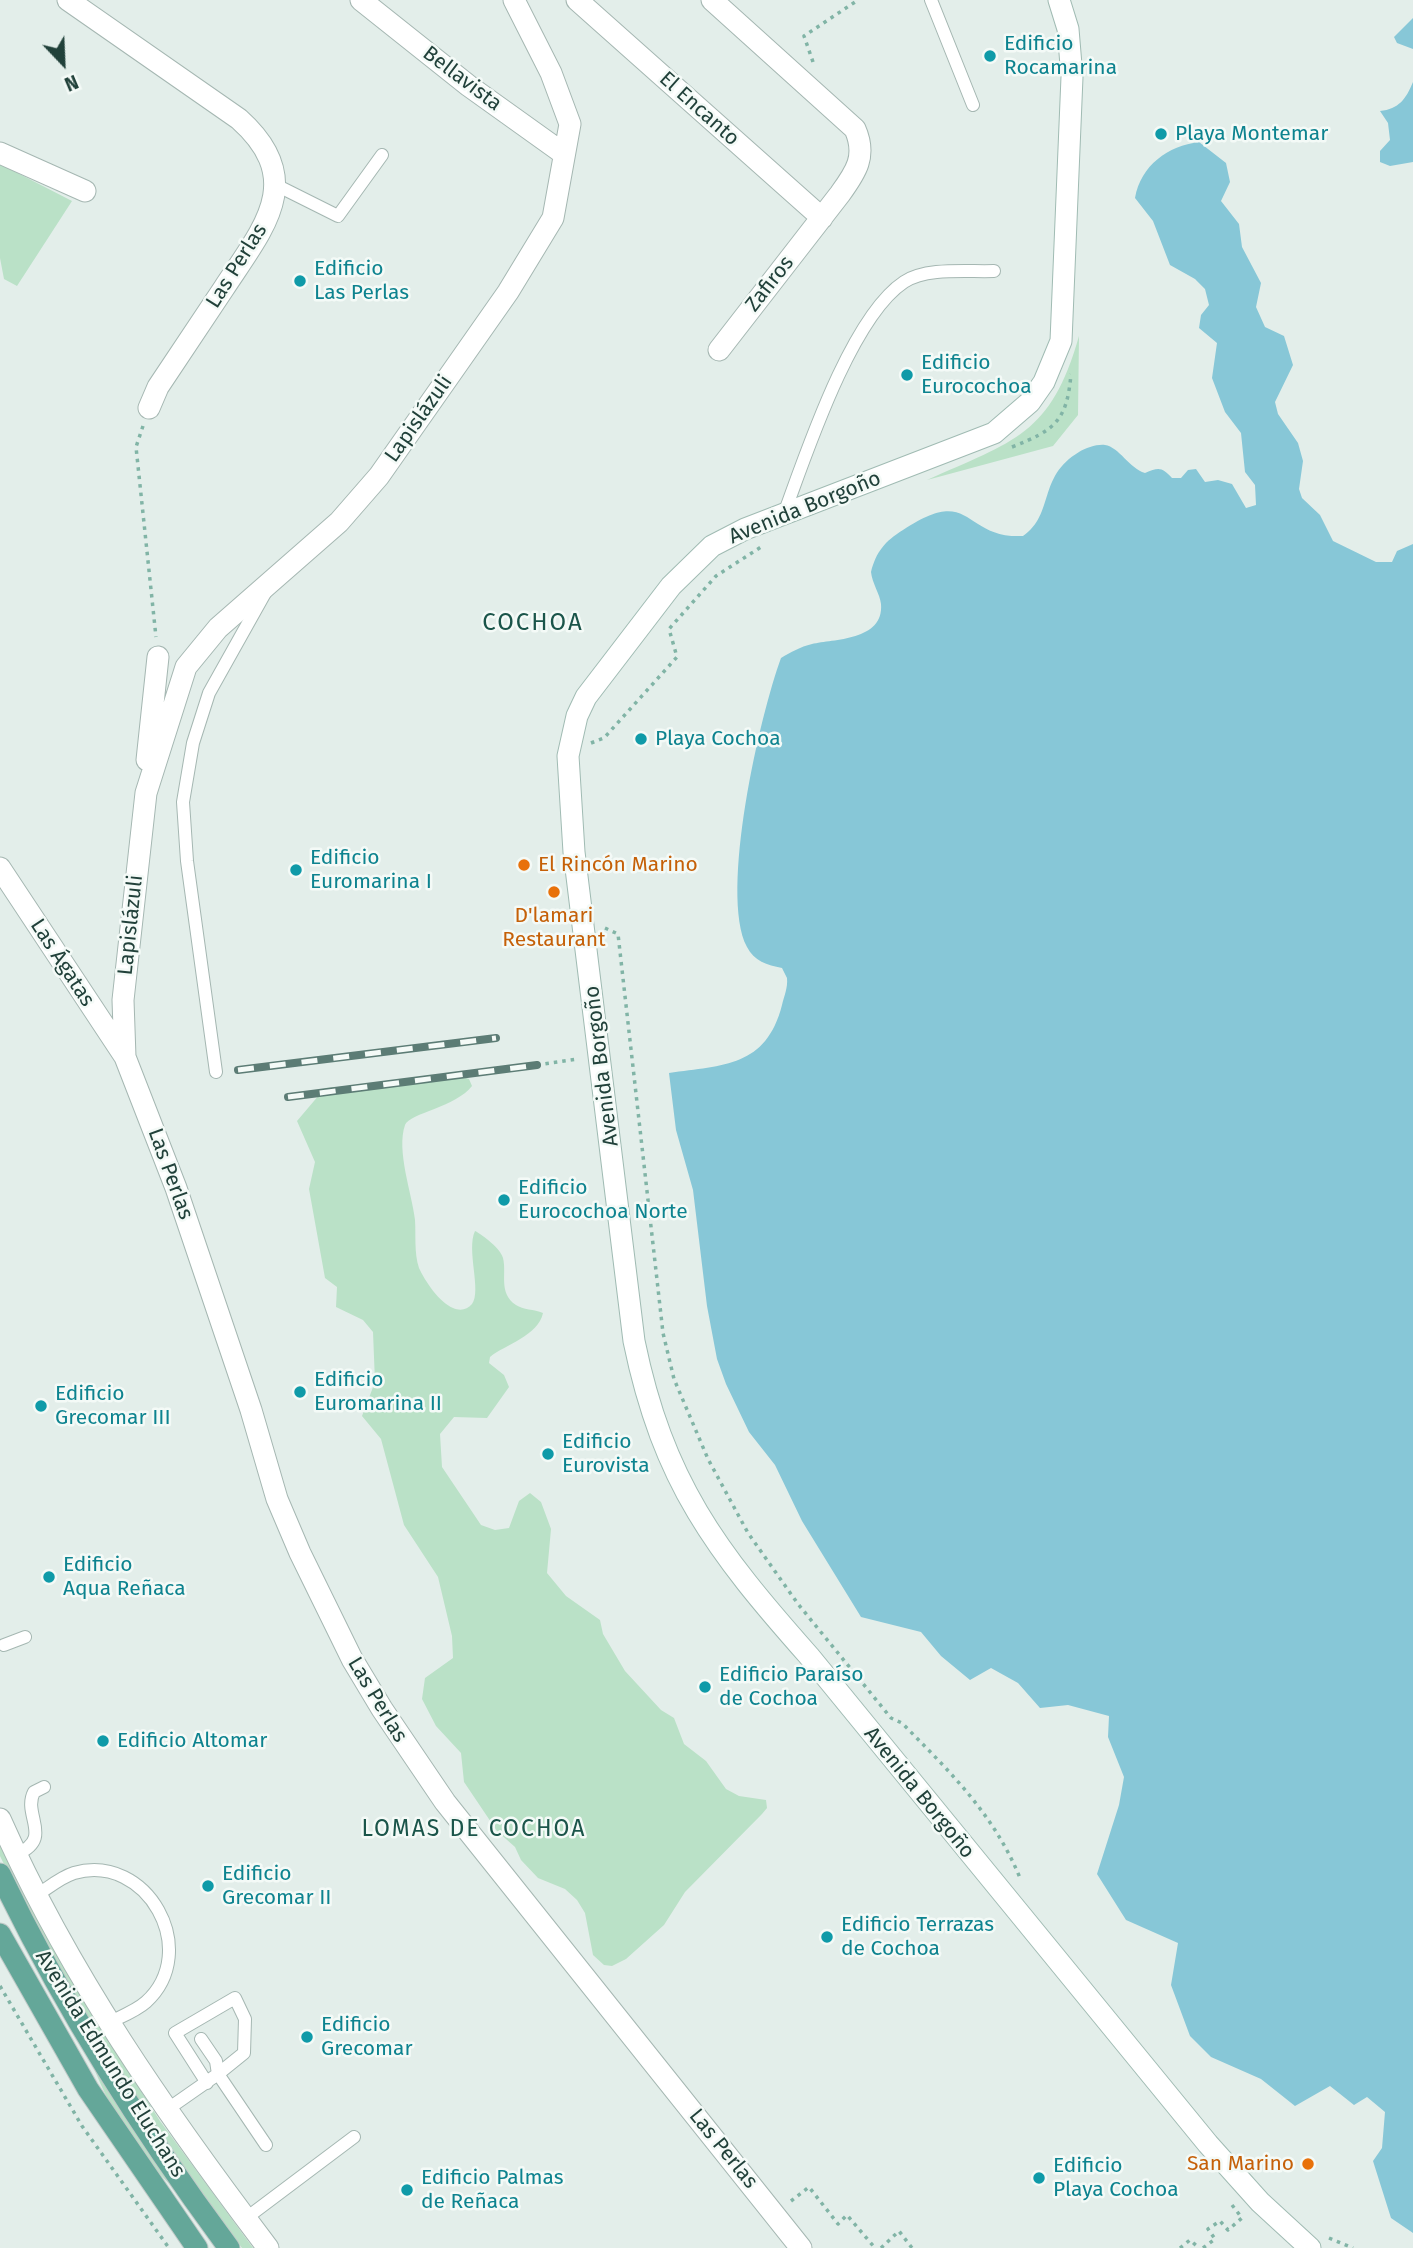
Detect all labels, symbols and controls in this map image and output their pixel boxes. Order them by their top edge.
north arrow [28,28,98,98]
place label: Edificio Rocamarina [1004,31,1117,81]
street label: Bellavista [418,41,506,117]
marker: Edificio Rocamarina [982,48,998,64]
street label: El Encanto [654,66,744,152]
text: N [61,70,82,96]
place label: Playa Montemar [1175,121,1328,147]
marker: Playa Montemar [1153,126,1169,142]
street label: Las Perlas [201,219,273,313]
street label: Zafiros [740,251,800,317]
place label: Edificio Las Perlas [314,256,409,306]
marker: Edificio Las Perlas [292,273,308,289]
place label: Edificio Eurocochoa [921,350,1032,400]
marker: Edificio Eurocochoa [899,367,915,383]
street label: Lapislázuli [380,371,458,467]
street label: Avenida Borgoño [725,466,885,550]
district label: COCHOA [483,609,583,637]
place label: Playa Cochoa [655,726,781,752]
marker: Playa Cochoa [633,731,649,747]
place label: Edificio Euromarina I [310,845,432,895]
place label: El Rincón Marino [538,852,698,878]
marker: El Rincón Marino [516,857,532,873]
marker: Edificio Euromarina I [288,862,304,878]
street label: Lapislázuli [113,874,149,976]
marker: D'lamari Restaurant [546,884,562,900]
place label: D'lamari Restaurant [502,903,606,953]
street label: Las Ágatas [24,915,100,1011]
street label: Avenida Borgoño [580,984,624,1148]
street label: Las Perlas [142,1125,198,1223]
place label: Edificio Eurocochoa Norte [518,1175,688,1225]
marker: Edificio Eurocochoa Norte [496,1192,512,1208]
place label: Edificio Euromarina II [314,1367,442,1417]
place label: Edificio Grecomar III [55,1381,171,1431]
marker: Edificio Euromarina II [292,1384,308,1400]
marker: Edificio Grecomar III [33,1398,49,1414]
place label: Edificio Eurovista [562,1429,650,1479]
marker: Edificio Eurovista [540,1446,556,1462]
place label: Edificio Aqua Reñaca [63,1552,186,1602]
marker: Edificio Aqua Reñaca [41,1569,57,1585]
street label: Las Perlas [342,1653,412,1747]
place label: Edificio Paraíso de Cochoa [719,1662,863,1712]
marker: Edificio Paraíso de Cochoa [697,1679,713,1695]
street label: Avenida Borgoño [858,1722,980,1864]
place label: Edificio Altomar [117,1728,267,1754]
marker: Edificio Altomar [95,1733,111,1749]
district label: LOMAS DE COCHOA [363,1816,585,1844]
place label: Edificio Grecomar II [222,1861,332,1911]
marker: Edificio Grecomar II [200,1878,216,1894]
place label: Edificio Terrazas de Cochoa [841,1912,994,1962]
marker: Edificio Terrazas de Cochoa [819,1929,835,1945]
street label: Avenida Edmundo Eluchans [30,1946,190,2182]
place label: Edificio Grecomar [321,2012,413,2062]
marker: Edificio Grecomar [299,2029,315,2045]
street label: Las Perlas [683,2104,763,2194]
place label: San Marino [1187,2151,1294,2177]
place label: Edificio Playa Cochoa [1053,2153,1179,2203]
marker: San Marino [1300,2156,1316,2172]
place label: Edificio Palmas de Reñaca [421,2165,564,2215]
marker: Edificio Playa Cochoa [1031,2170,1047,2186]
marker: Edificio Palmas de Reñaca [399,2182,415,2198]

